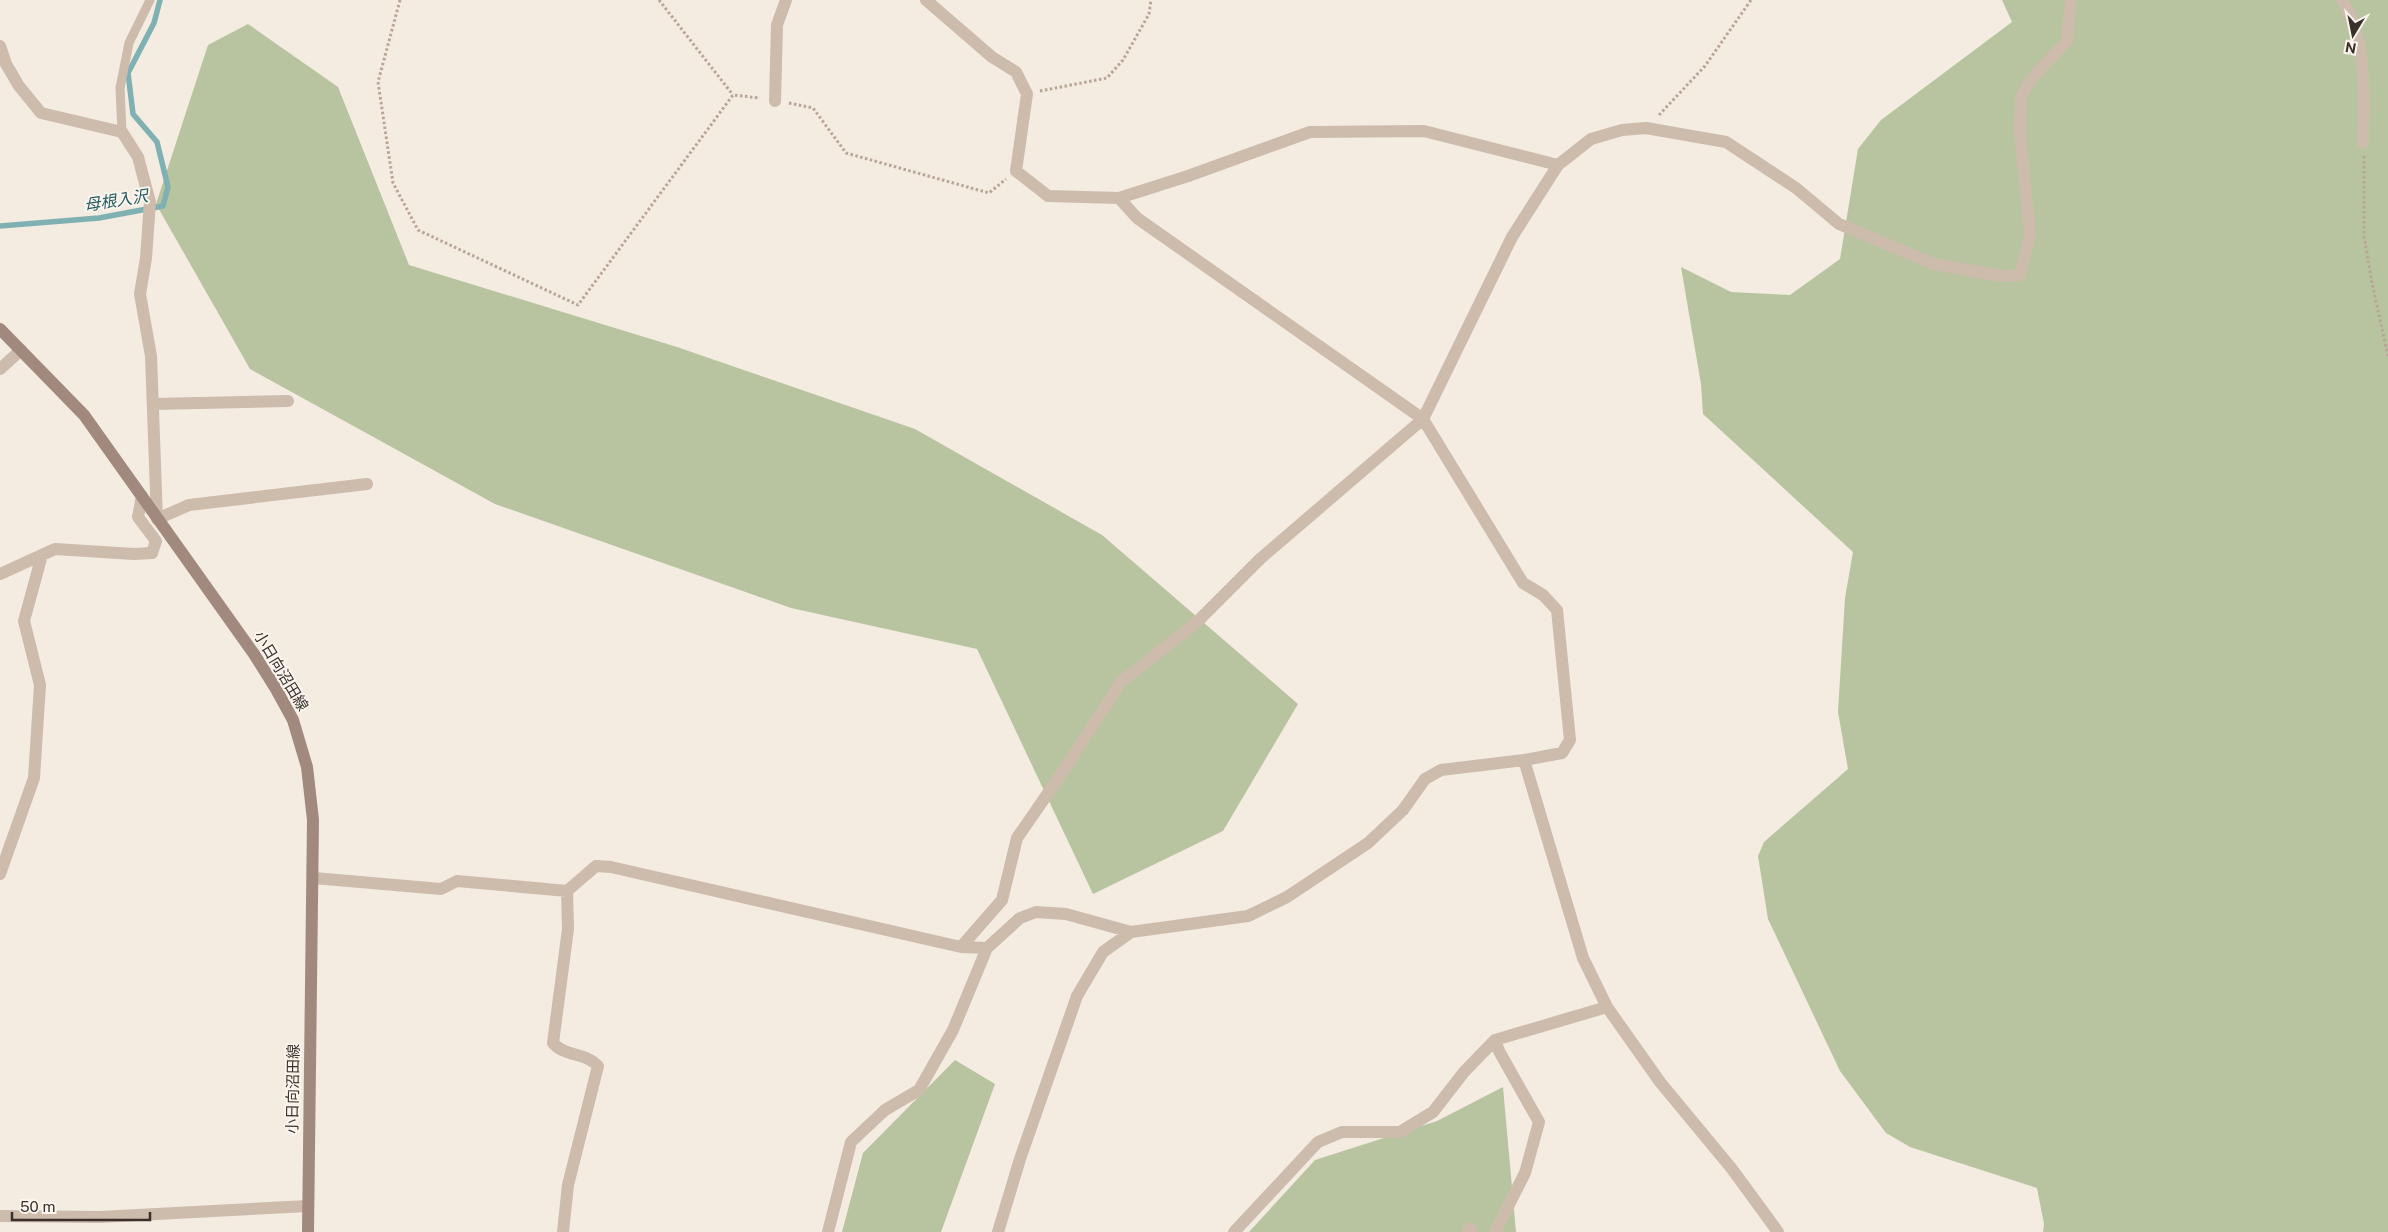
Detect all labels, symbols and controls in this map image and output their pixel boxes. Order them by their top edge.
north arrow [2328,10,2378,60]
text: N [2344,39,2358,57]
water label: 母根入沢 [83,186,151,215]
street label: 小日向沼田線 [251,628,312,714]
street label: 小日向沼田線 [283,1044,302,1134]
scale bar [12,1190,150,1222]
text: 50 m [20,1198,55,1215]

